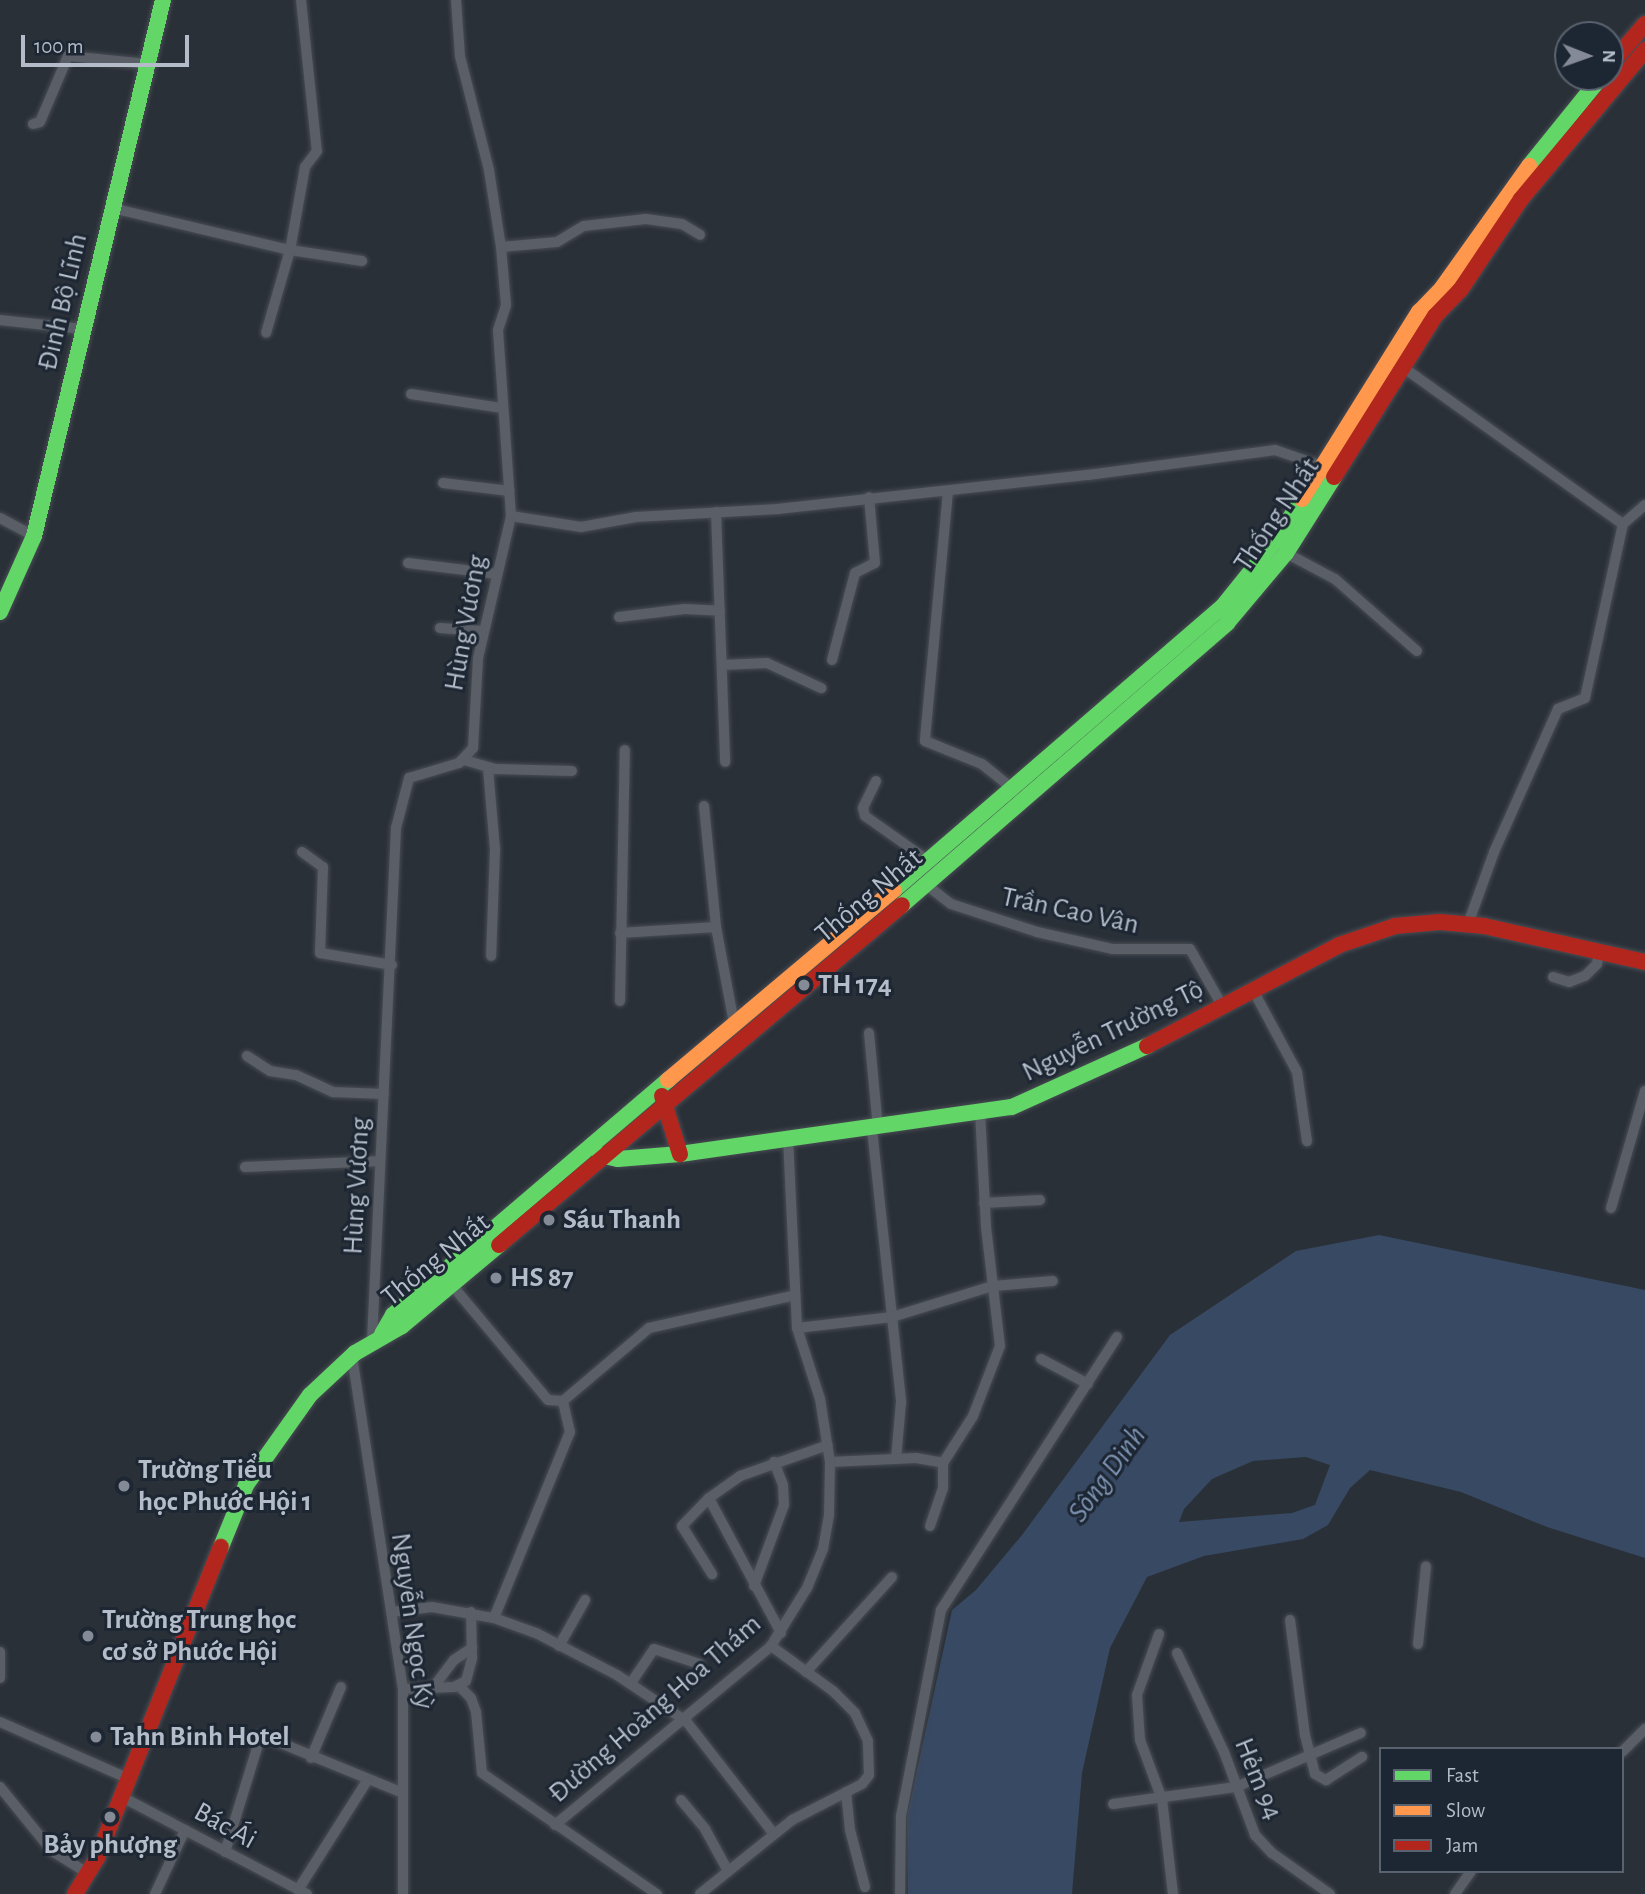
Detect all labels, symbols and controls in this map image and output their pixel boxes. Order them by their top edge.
scale bar [24,21,192,65]
north arrow [1554,21,1624,91]
text: 100 m [34,36,84,57]
text: N [1599,50,1618,63]
street label: Đinh Bộ Lĩnh [31,230,95,374]
street label: Thống Nhất [1227,452,1327,578]
street label: Hùng Vương [438,552,494,694]
street label: Thống Nhất [809,841,929,951]
street label: Trần Cao Vân [998,880,1142,942]
place label: TH 174 [818,968,892,1002]
street label: Nguyễn Trường Tộ [1017,973,1209,1089]
marker: TH 174 [796,977,812,993]
street label: Hùng Vương [337,1117,377,1255]
place label: Sáu Thanh [563,1203,681,1237]
street label: Thống Nhất [375,1206,497,1314]
marker: Sáu Thanh [541,1212,557,1228]
place label: HS 87 [510,1261,574,1295]
marker: HS 87 [488,1270,504,1286]
water label: Sông Dinh [1060,1419,1154,1529]
place label: Trường Tiểu học Phước Hội 1 [138,1453,312,1519]
marker: Trường Tiểu học Phước Hội 1 [116,1478,132,1494]
street label: Nguyễn Ngọc Kỳ [383,1531,441,1711]
place label: Trường Trung học cơ sở Phước Hội [102,1603,296,1669]
street label: Đường Hoàng Hoa Thám [542,1607,768,1811]
marker: Trường Trung học cơ sở Phước Hội [80,1628,96,1644]
place label: Tahn Binh Hotel [110,1720,290,1754]
marker: Tahn Binh Hotel [88,1729,104,1745]
street label: Hẻm 94 [1226,1733,1290,1825]
legend [1379,1747,1624,1873]
text: Fast [1446,1765,1479,1786]
street label: Bác Ái [188,1795,262,1857]
text: Slow [1446,1800,1485,1821]
marker: Bảy phượng [102,1809,118,1825]
place label: Bảy phượng [43,1828,177,1862]
text: Jam [1446,1835,1478,1856]

